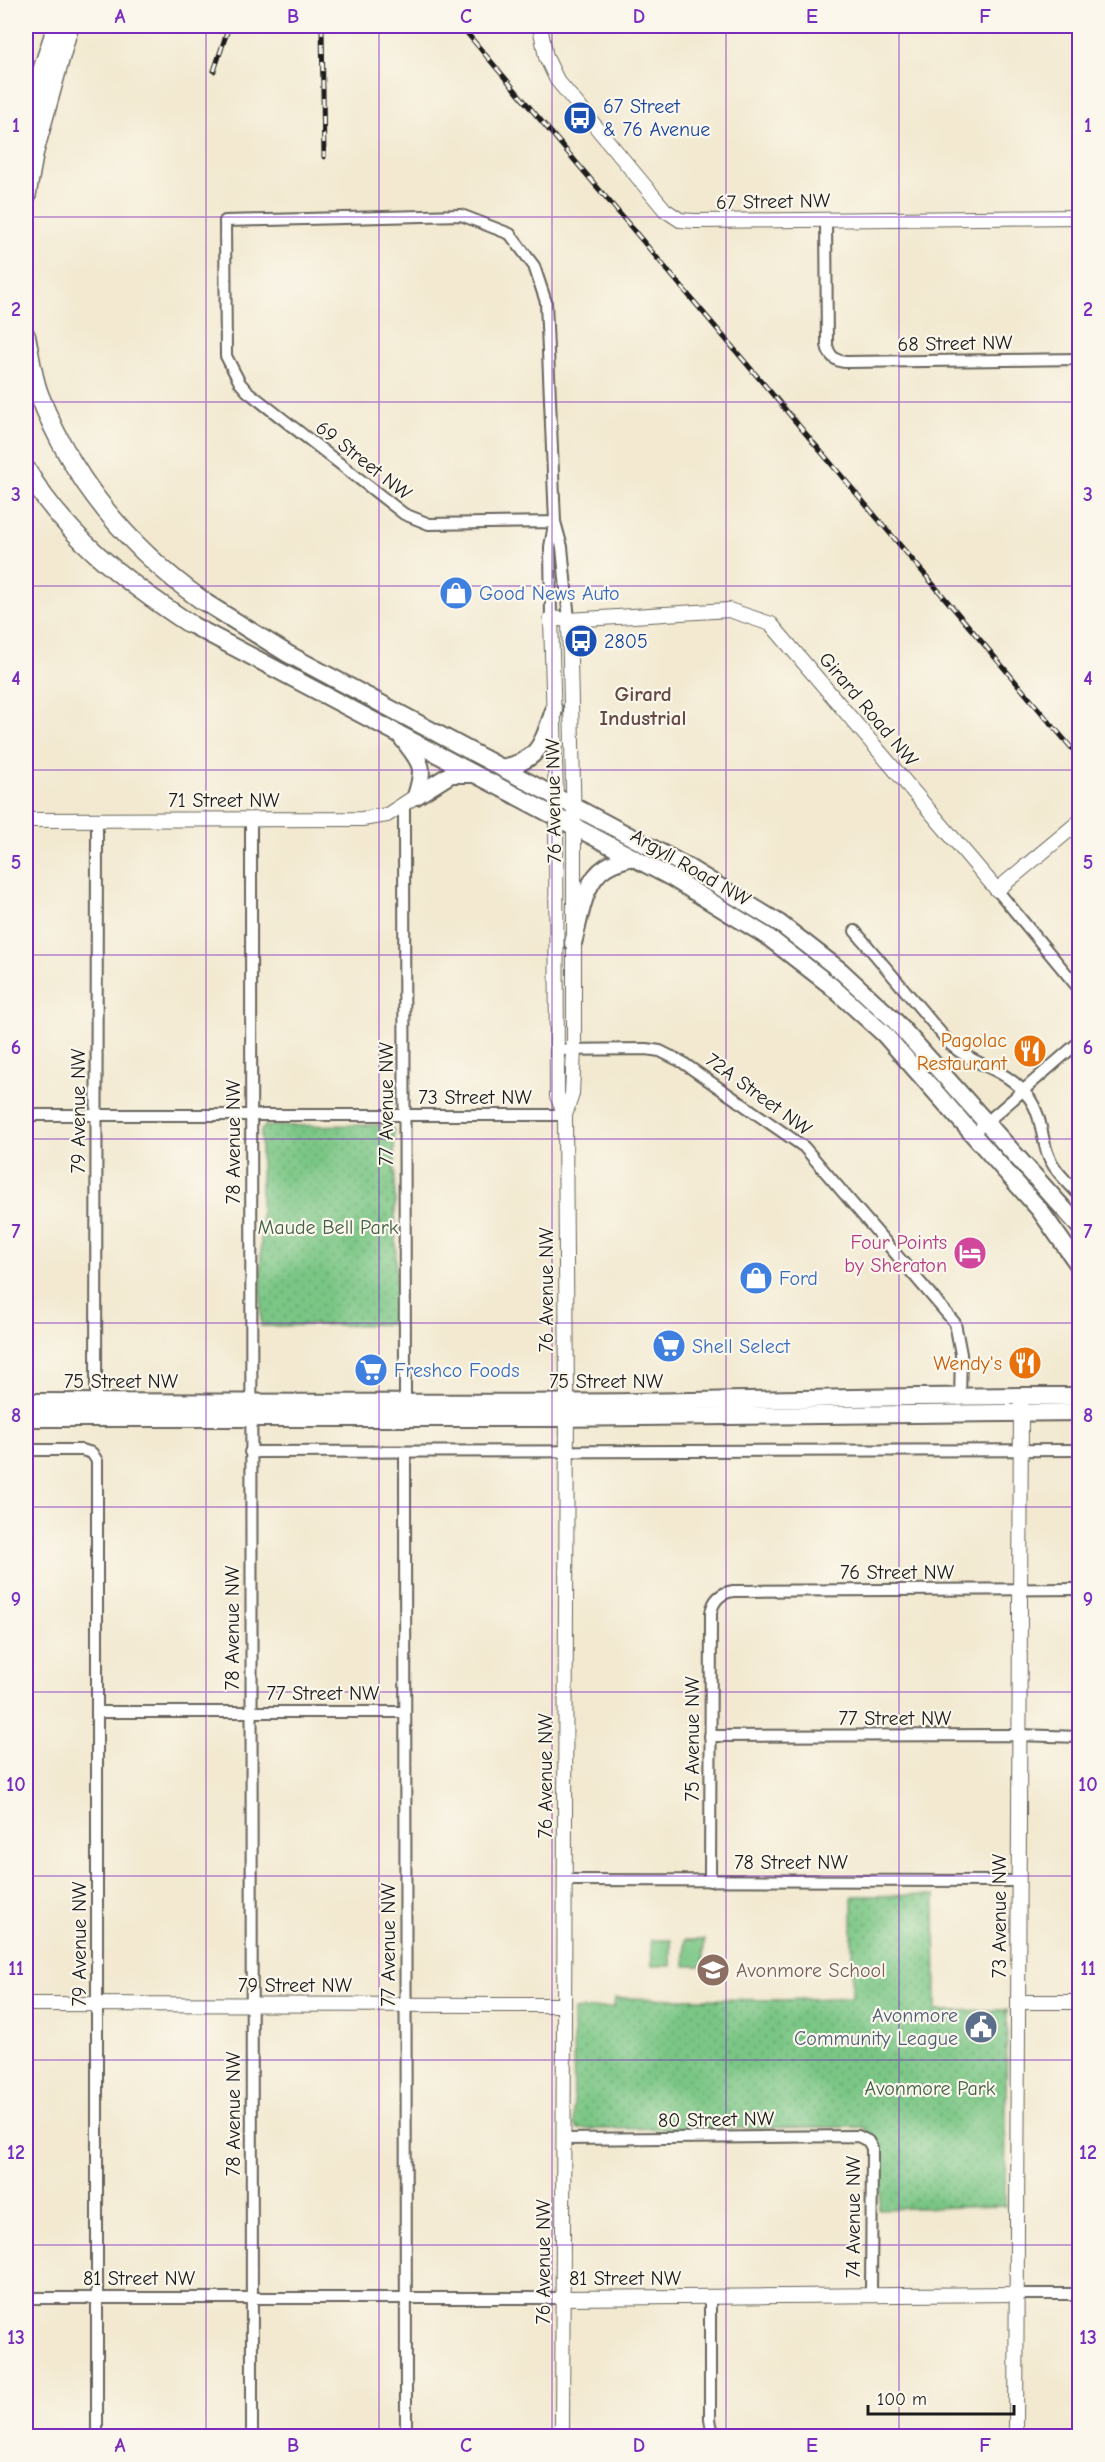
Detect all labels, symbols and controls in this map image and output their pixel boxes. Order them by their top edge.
text: A [114,5,126,28]
text: B [287,5,299,28]
text: C [460,5,472,28]
text: D [633,5,645,28]
text: E [806,5,818,28]
text: F [979,5,991,28]
place label: 67 Street & 76 Avenue [603,95,710,141]
bus stop icon: 67 Street & 76 Avenue [562,100,598,136]
text: 1 [12,114,20,137]
text: 1 [1084,114,1092,137]
street label: 67 Street NW [716,189,831,214]
text: 2 [11,298,21,321]
text: 2 [1083,298,1093,321]
street label: 68 Street NW [897,331,1013,356]
street label: 69 Street NW [311,416,417,505]
text: 3 [11,483,21,506]
text: 3 [1083,483,1093,506]
shop icon: Good News Auto [438,575,474,611]
place label: Good News Auto [479,582,619,605]
bus stop icon: 2805 [563,623,599,659]
place label: 2805 [604,630,648,653]
street label: Girard Road NW [814,648,923,771]
text: 4 [11,667,21,690]
text: 4 [1083,667,1093,690]
district label: Girard Industrial [600,682,686,730]
street label: 76 Avenue NW [541,738,566,864]
street label: 71 Street NW [168,789,280,812]
street label: Argyll Road NW [627,824,755,911]
text: 5 [11,851,21,874]
text: 5 [1083,851,1093,874]
place label: Pagolac Restaurant [917,1029,1008,1075]
restaurant icon: Pagolac Restaurant [1012,1033,1048,1069]
text: 6 [11,1036,21,1059]
text: 6 [1083,1036,1093,1059]
street label: 77 Avenue NW [375,1042,398,1166]
street label: 79 Avenue NW [67,1048,90,1173]
street label: 72A Street NW [701,1048,817,1141]
street label: 78 Avenue NW [222,1079,245,1204]
street label: 73 Street NW [418,1086,532,1109]
park label: Maude Bell Park [258,1216,399,1239]
text: 7 [12,1220,21,1243]
text: 7 [1084,1220,1093,1243]
street label: 76 Avenue NW [535,1227,558,1352]
place label: Four Points by Sheraton [844,1231,947,1277]
hotel icon: Four Points by Sheraton [952,1235,988,1271]
shop icon: Ford [738,1260,774,1296]
place label: Ford [779,1267,818,1290]
supermarket icon: Shell Select [651,1328,687,1364]
place label: Shell Select [692,1335,791,1358]
restaurant icon: Wendy's [1007,1345,1043,1381]
supermarket icon: Freshco Foods [353,1352,389,1388]
place label: Wendy's [933,1352,1002,1375]
place label: Freshco Foods [394,1359,520,1382]
street label: 75 Street NW [64,1370,179,1393]
street label: 75 Street NW [549,1370,664,1393]
text: 8 [11,1404,21,1427]
text: 8 [1083,1404,1093,1427]
street label: 76 Street NW [840,1561,955,1584]
street label: 78 Avenue NW [221,1565,244,1690]
text: 9 [11,1588,21,1611]
text: 9 [1083,1588,1093,1611]
street label: 75 Avenue NW [681,1676,704,1802]
street label: 77 Street NW [267,1682,380,1705]
street label: 77 Street NW [839,1707,952,1730]
street label: 76 Avenue NW [534,1713,557,1838]
text: 10 [6,1773,26,1796]
text: 10 [1078,1773,1098,1796]
street label: 78 Street NW [734,1851,848,1874]
street label: 73 Avenue NW [988,1853,1011,1978]
street label: 79 Avenue NW [68,1881,91,2006]
street label: 77 Avenue NW [377,1883,400,2007]
school or university icon: Avonmore School [695,1952,731,1988]
text: 11 [8,1957,24,1980]
text: 11 [1080,1957,1096,1980]
place label: Avonmore School [736,1959,886,1982]
street label: 79 Street NW [238,1974,353,1997]
place label: Avonmore Community League [794,2004,958,2050]
public building icon: Avonmore Community League [963,2009,999,2045]
street label: 78 Avenue NW [222,2051,245,2176]
park label: Avonmore Park [865,2077,996,2100]
street label: 80 Street NW [658,2107,775,2132]
text: 12 [7,2141,25,2164]
text: 12 [1079,2141,1097,2164]
street label: 74 Avenue NW [842,2155,865,2278]
street label: 76 Avenue NW [532,2199,555,2324]
street label: 81 Street NW [83,2267,196,2290]
street label: 81 Street NW [569,2267,682,2290]
text: 13 [7,2326,25,2349]
text: 13 [1079,2326,1097,2349]
scale bar [868,2378,1014,2416]
text: 100 m [877,2389,927,2410]
text: A [114,2434,126,2457]
text: B [287,2434,299,2457]
text: C [460,2434,472,2457]
text: D [633,2434,645,2457]
text: E [806,2434,818,2457]
text: F [979,2434,991,2457]

